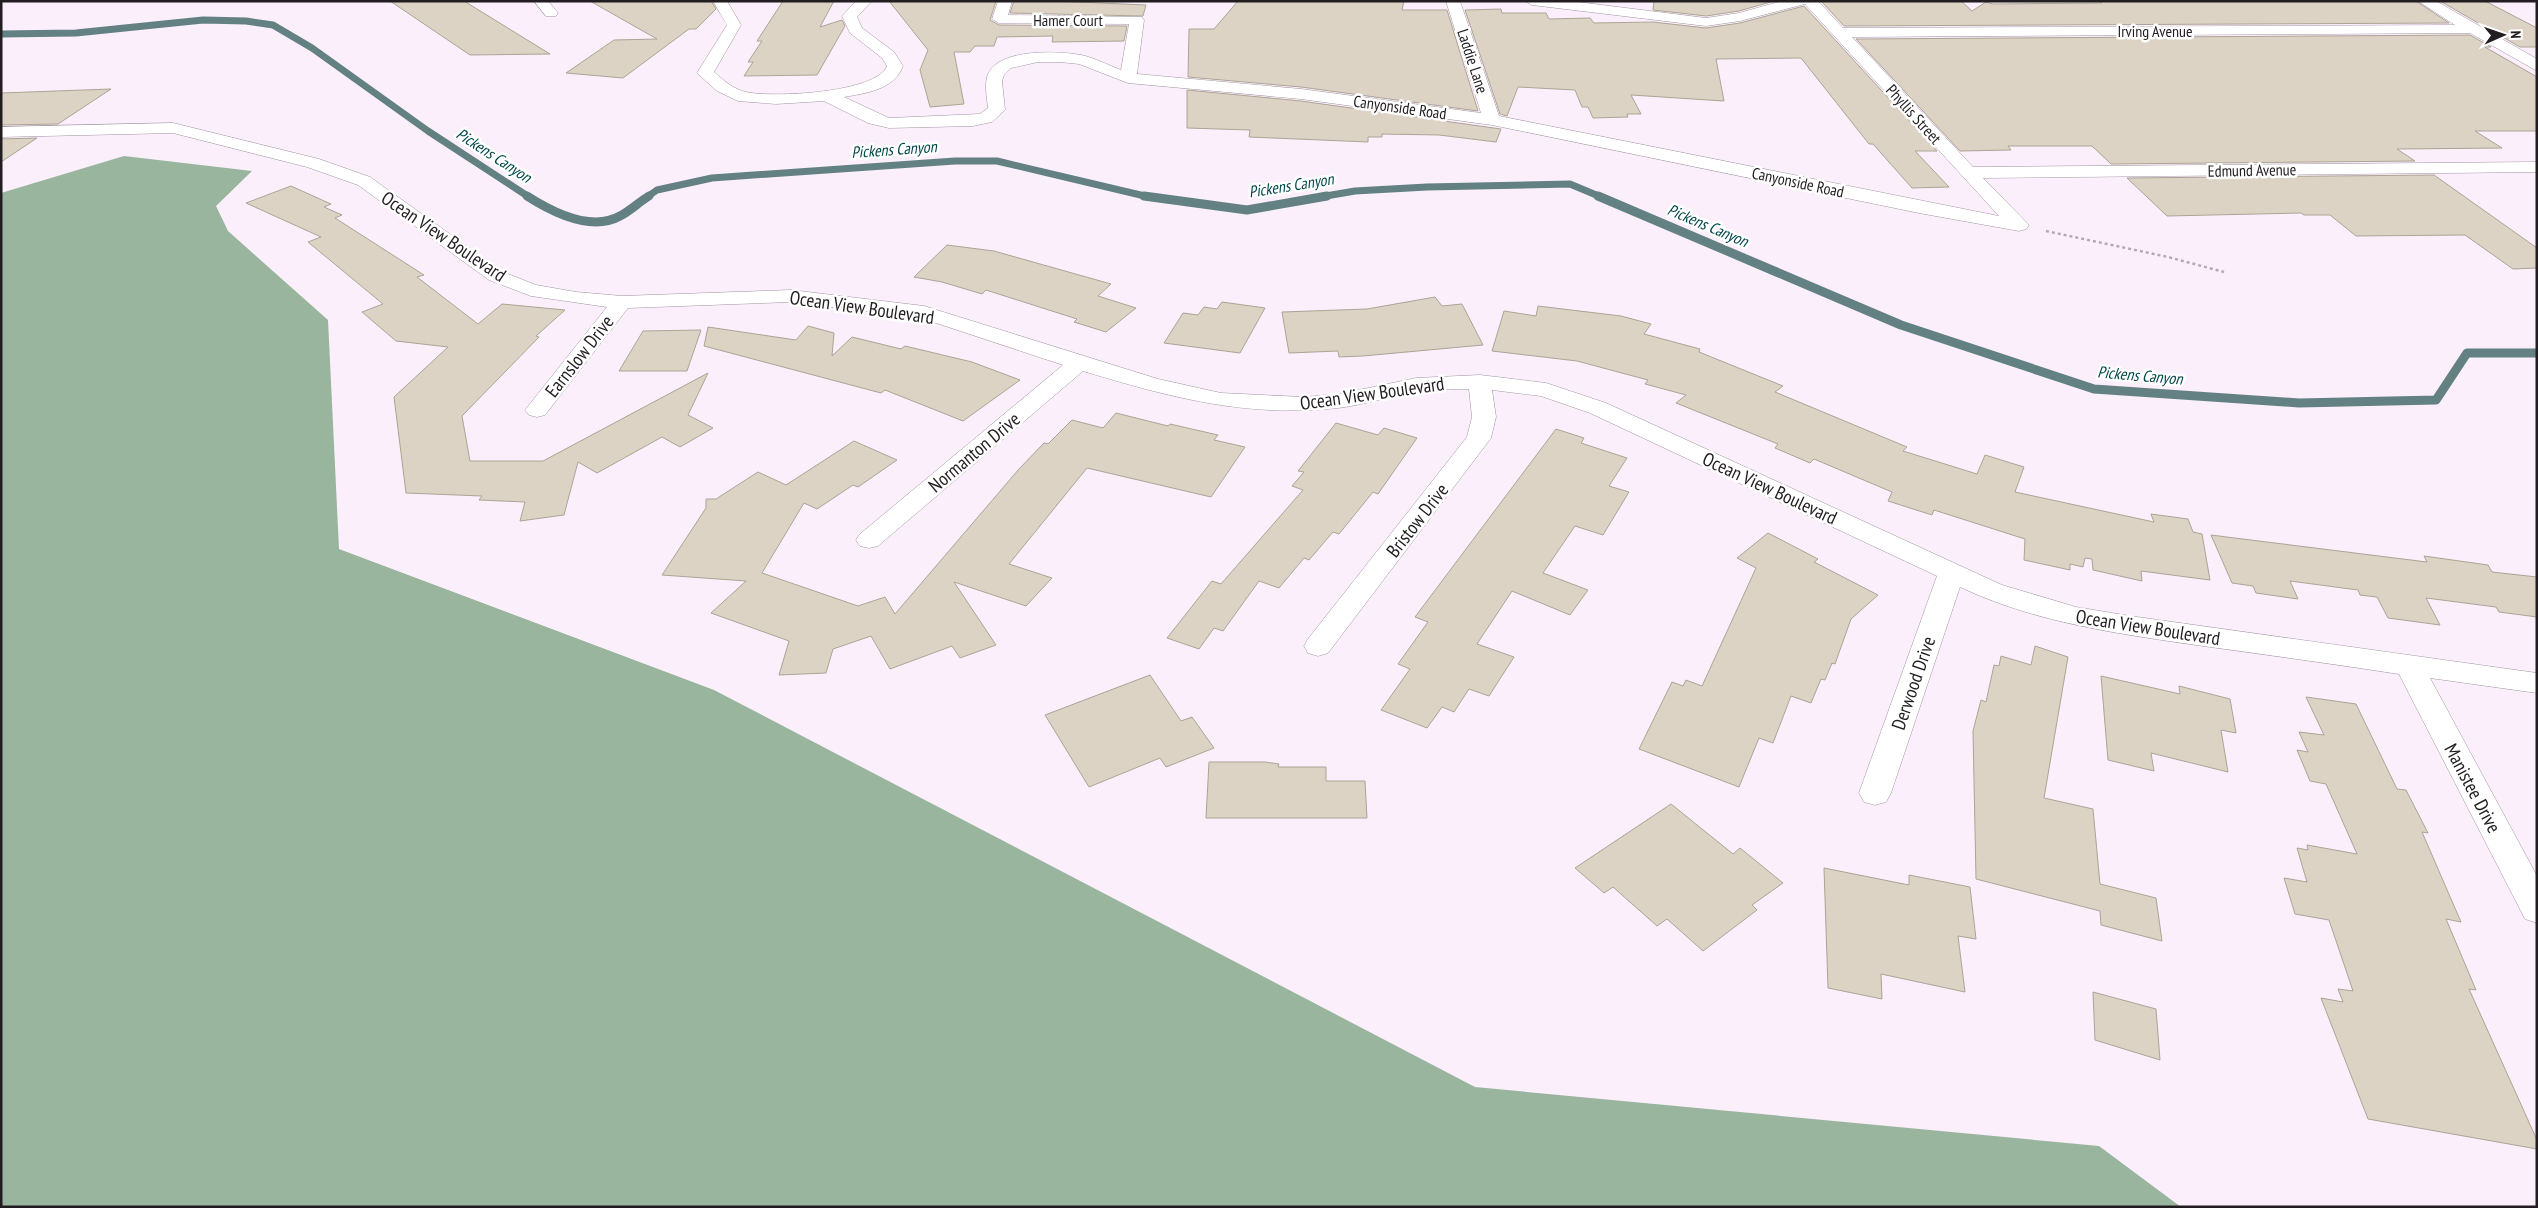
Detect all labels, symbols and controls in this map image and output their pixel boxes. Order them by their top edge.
street label: Hamer Court [1033,10,1103,30]
north arrow [2478,10,2528,60]
street label: Irving Avenue [2117,21,2193,41]
street label: Laddie Lane [1453,26,1493,96]
text: N [2507,30,2525,39]
street label: Phyllis Street [1882,80,1946,148]
street label: Canyonside Road [1352,91,1448,123]
water label: Pickens Canyon [453,123,536,187]
water label: Pickens Canyon [851,136,938,162]
street label: Edmund Avenue [2208,159,2296,181]
street label: Canyonside Road [1750,162,1846,202]
water label: Pickens Canyon [1247,168,1336,202]
street label: Ocean View Boulevard [377,185,511,287]
water label: Pickens Canyon [1665,199,1752,251]
street label: Ocean View Boulevard [788,285,936,329]
street label: Earnslow Drive [540,310,619,402]
water label: Pickens Canyon [2097,361,2184,389]
street label: Ocean View Boulevard [1298,371,1446,415]
street label: Normanton Drive [923,407,1025,497]
street label: Ocean View Boulevard [1699,446,1841,530]
street label: Bristow Drive [1381,478,1453,562]
street label: Ocean View Boulevard [2074,604,2222,650]
street label: Derwood Drive [1886,633,1940,733]
street label: Manistee Drive [2439,739,2507,837]

